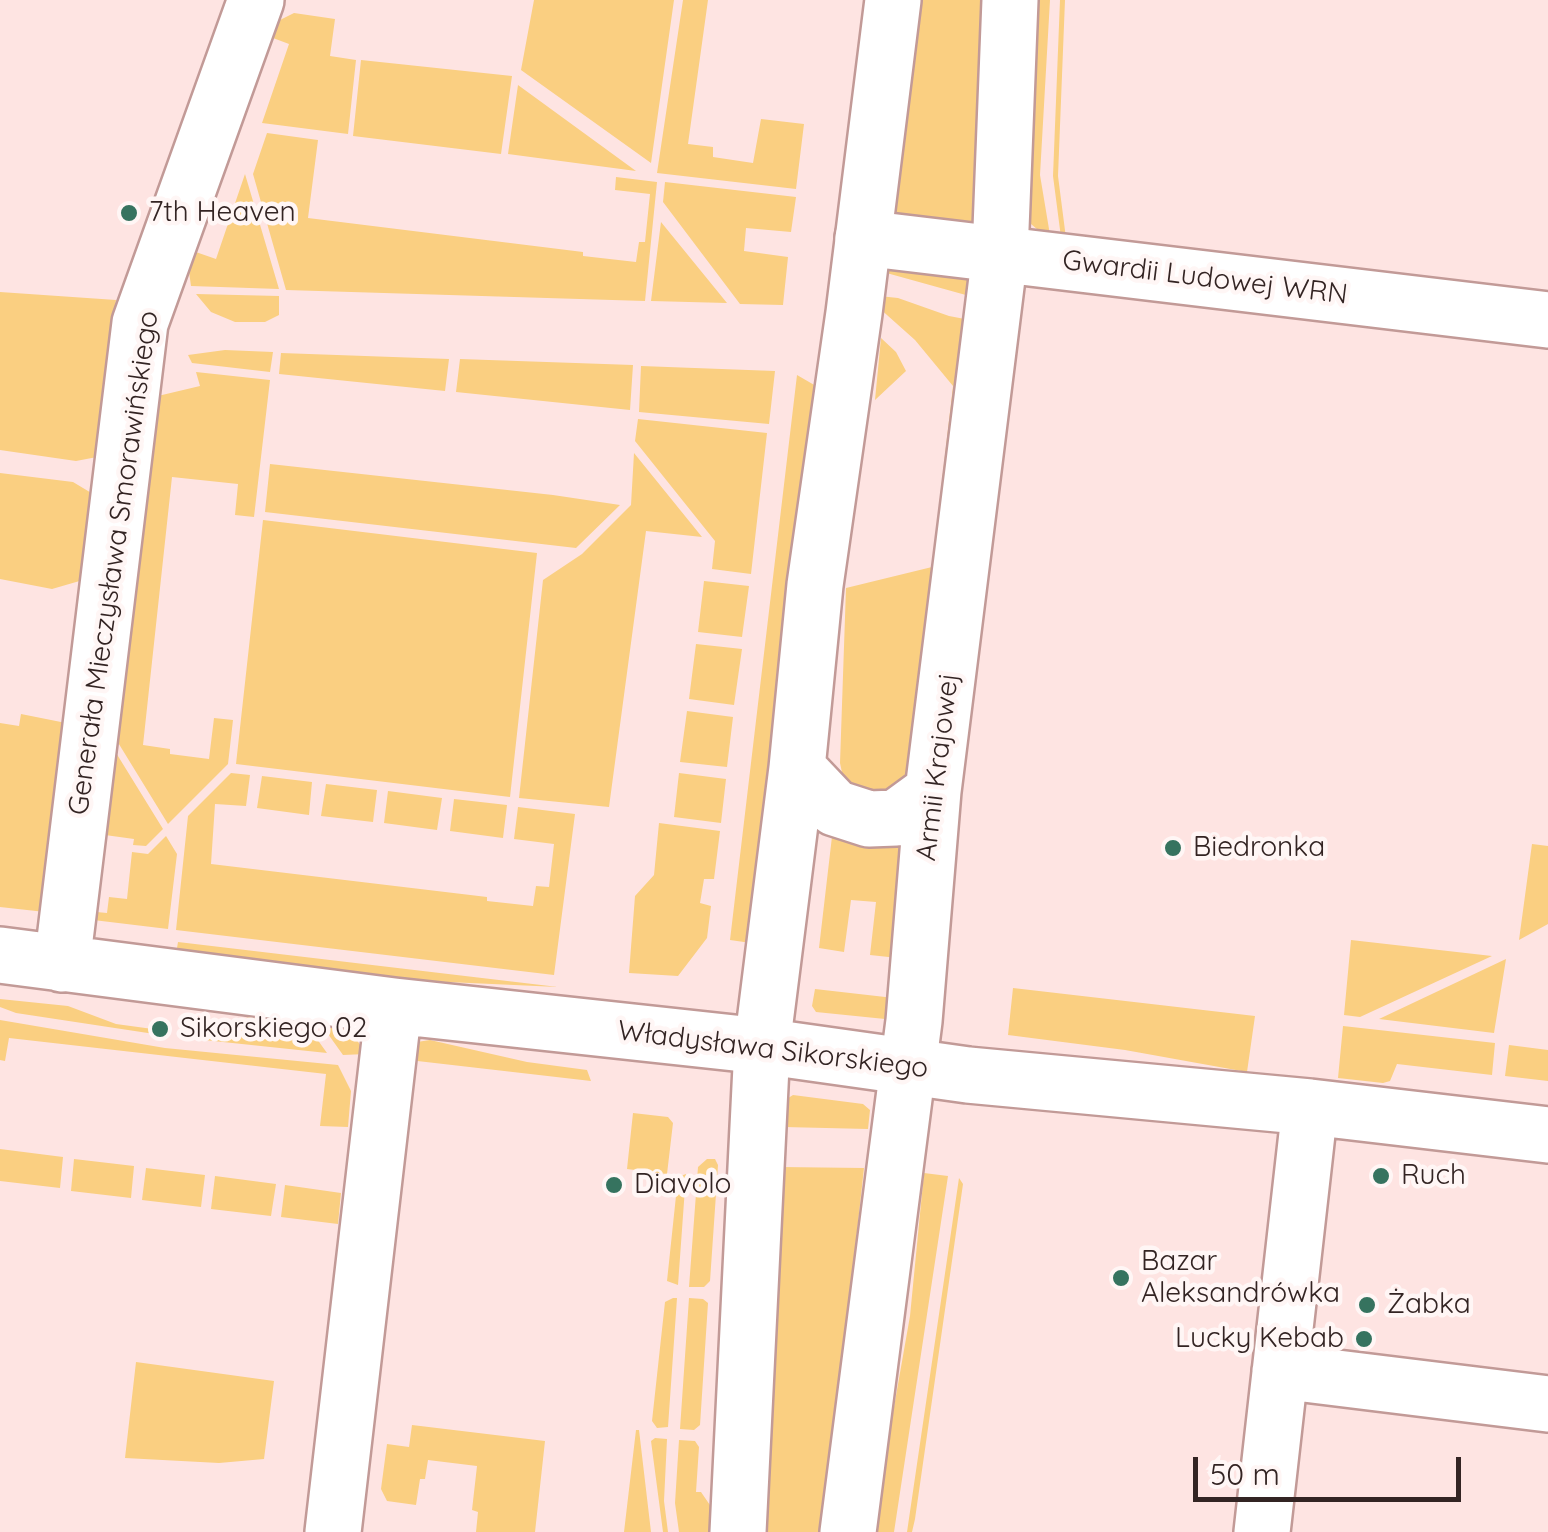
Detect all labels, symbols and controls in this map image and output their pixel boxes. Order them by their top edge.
place label: 7th Heaven [149,196,296,230]
marker: 7th Heaven [118,202,140,224]
street label: Gwardii Ludowej WRN [1060,244,1350,312]
street label: Generała Mieczysława Smorawińskiego [62,309,166,817]
street label: Armii Krajowej [910,671,966,863]
place label: Biedronka [1193,831,1325,865]
marker: Biedronka [1162,837,1184,859]
place label: Sikorskiego 02 [180,1012,367,1046]
street label: Władysława Sikorskiego [616,1014,930,1086]
marker: Sikorskiego 02 [149,1018,171,1040]
place label: Ruch [1401,1159,1466,1193]
marker: Ruch [1370,1165,1392,1187]
place label: Diavolo [634,1168,731,1202]
marker: Diavolo [603,1174,625,1196]
place label: Bazar Aleksandrówka [1141,1245,1340,1311]
marker: Bazar Aleksandrówka [1110,1267,1132,1289]
place label: Żabka [1387,1288,1471,1322]
marker: Żabka [1356,1294,1378,1316]
place label: Lucky Kebab [1175,1322,1344,1356]
marker: Lucky Kebab [1353,1328,1375,1350]
scale bar [1198,1437,1466,1499]
text: 50 m [1210,1455,1280,1493]

